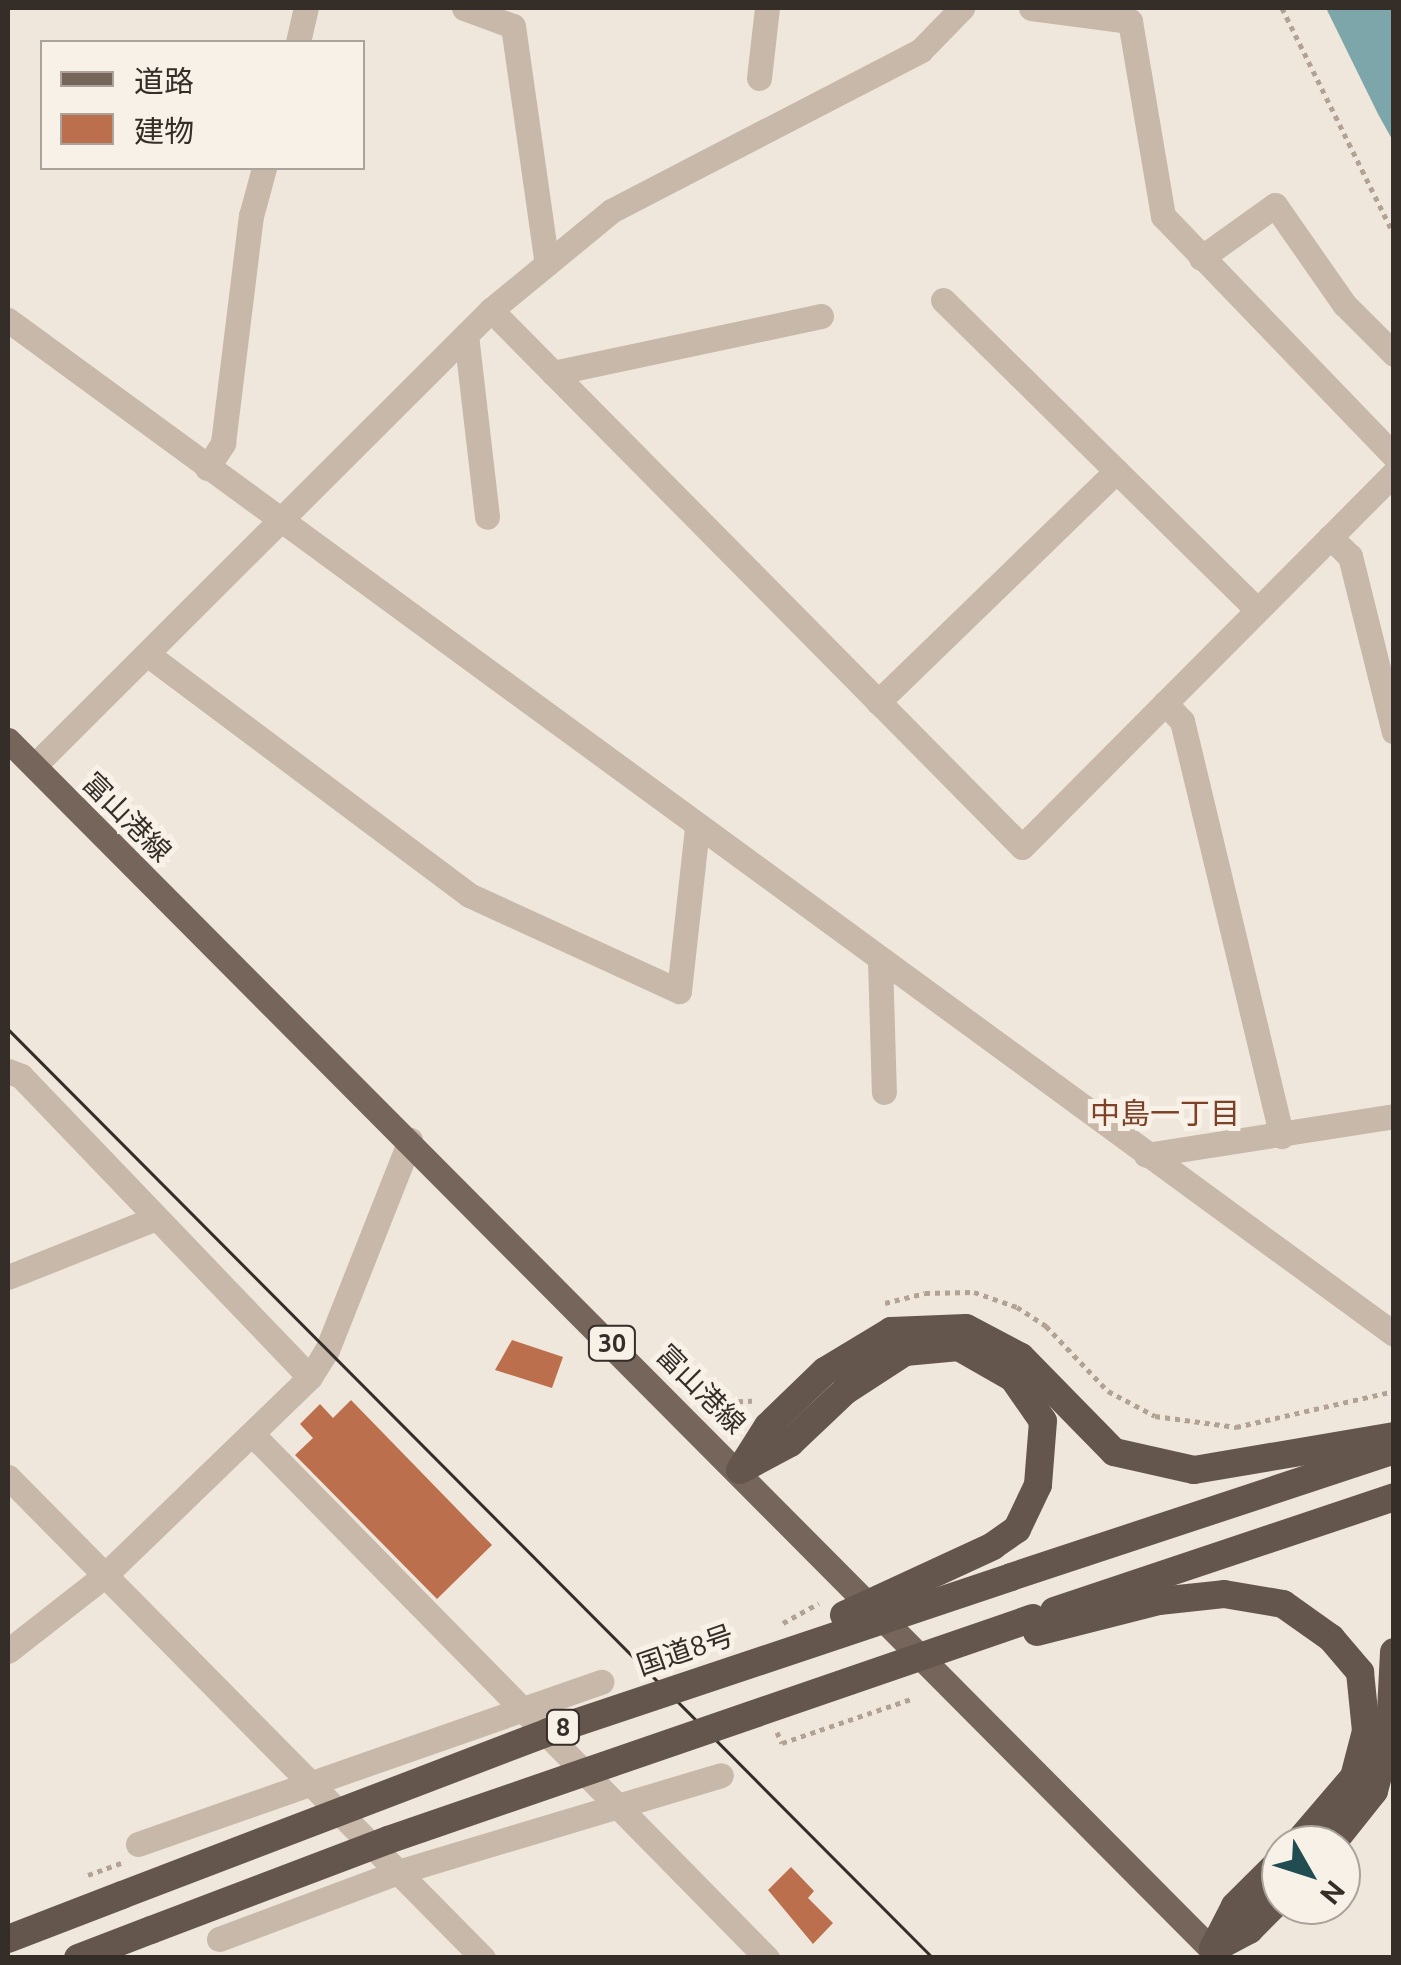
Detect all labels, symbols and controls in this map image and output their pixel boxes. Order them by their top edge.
legend [40,40,365,170]
text: 道路 [134,64,194,98]
text: 建物 [134,114,194,148]
street label: 富山港線 [76,766,178,868]
district label: 中島一丁目 [1090,1095,1240,1131]
road number: 30 [587,1323,637,1363]
street label: 富山港線 [650,1338,752,1440]
street label: 国道8号 [632,1618,738,1682]
road number: 8 [546,1707,580,1747]
north arrow [1261,1825,1361,1925]
text: N [1315,1875,1352,1911]

